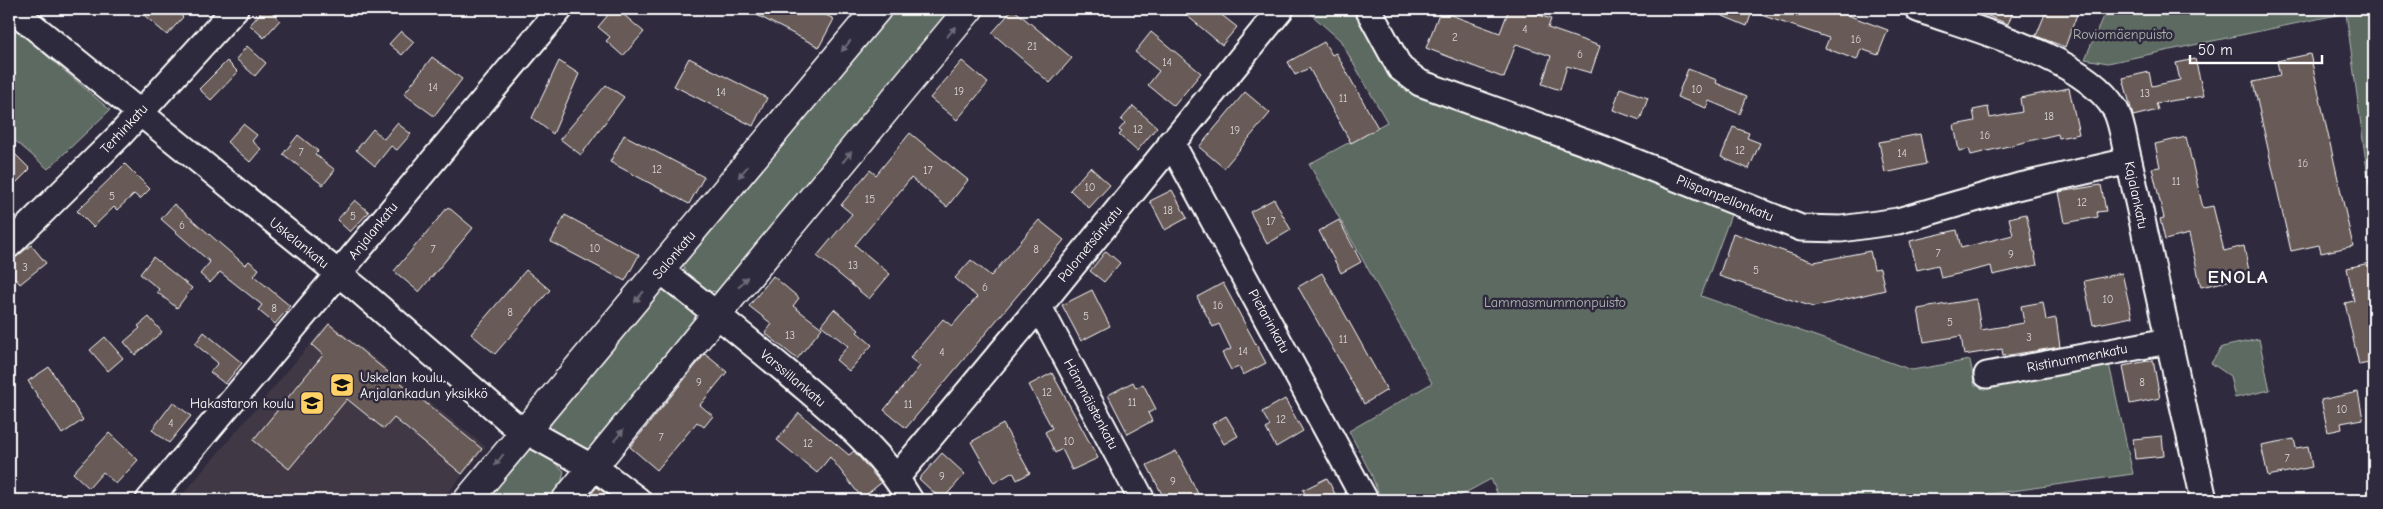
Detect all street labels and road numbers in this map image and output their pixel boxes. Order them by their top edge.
street label: Terhinkatu [97,101,151,157]
street label: Kajalankatu [2121,160,2151,230]
street label: Piispanpellonkatu [1674,171,1776,225]
street label: Anjalankatu [345,199,401,263]
street label: Palometsänkatu [1054,202,1126,286]
street label: Uskelankatu [266,214,332,272]
street label: Salonkatu [649,227,699,283]
street label: Pietarinkatu [1245,286,1293,356]
street label: Ristinummenkatu [2025,340,2129,376]
street label: Varssillankatu [757,346,829,410]
street label: Hämmäistenkatu [1060,356,1122,452]

